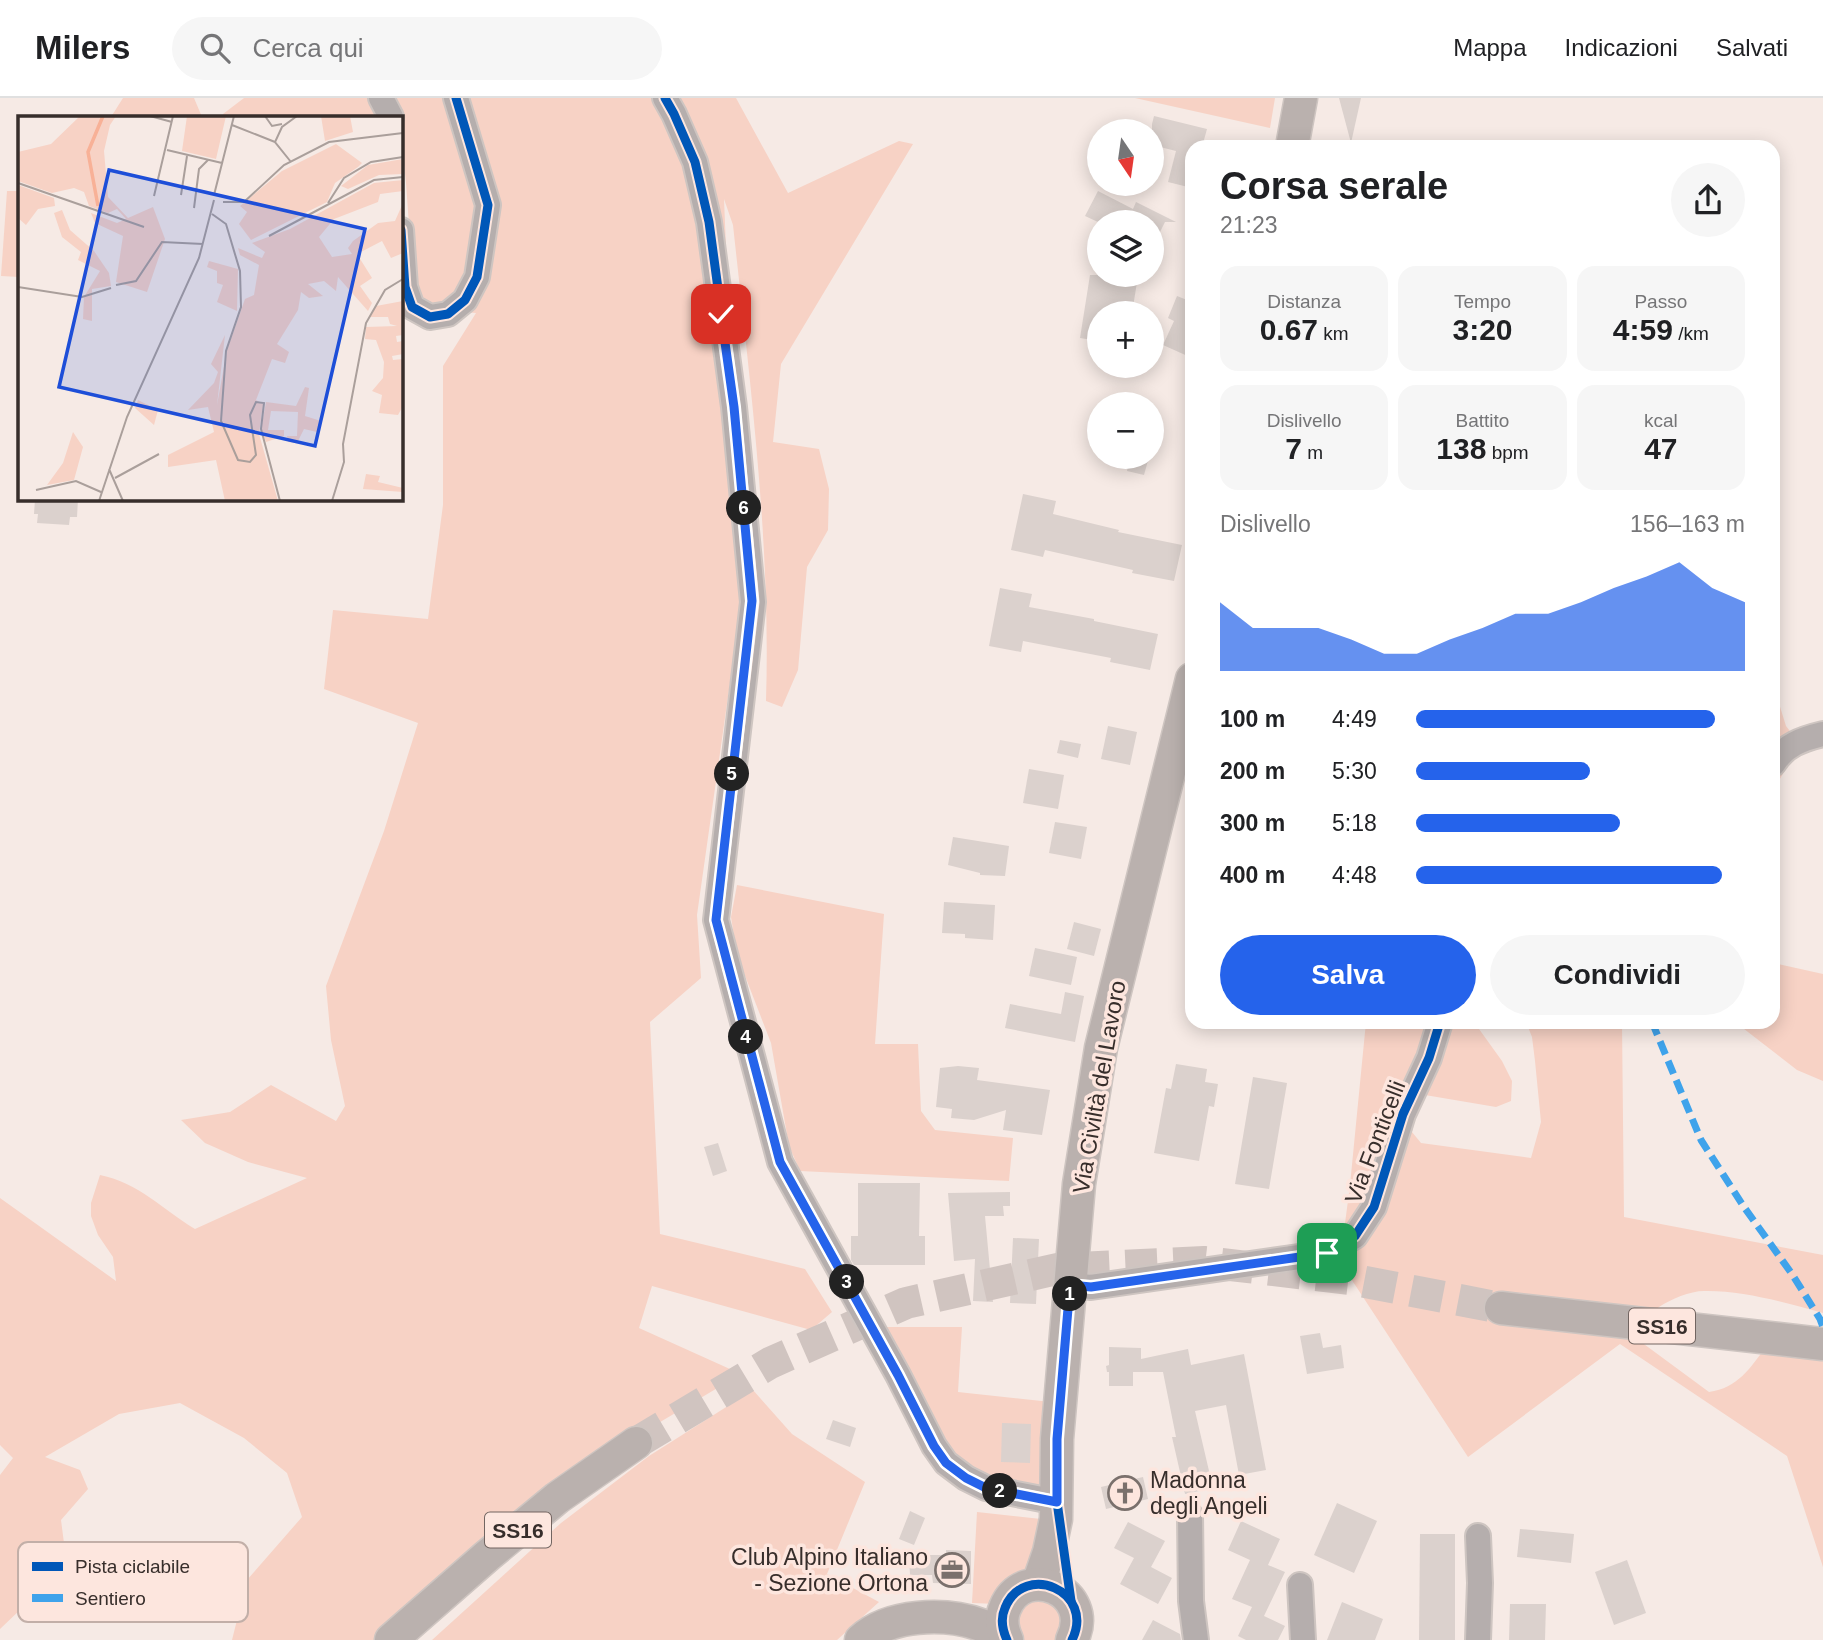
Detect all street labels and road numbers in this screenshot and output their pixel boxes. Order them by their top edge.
street label: Via Civiltà del Lavoro [1067,979,1131,1195]
street label: Via Fonticelli [1340,1077,1410,1207]
road number: SS16 [1629,1308,1695,1344]
road number: SS16 [485,1512,551,1548]

